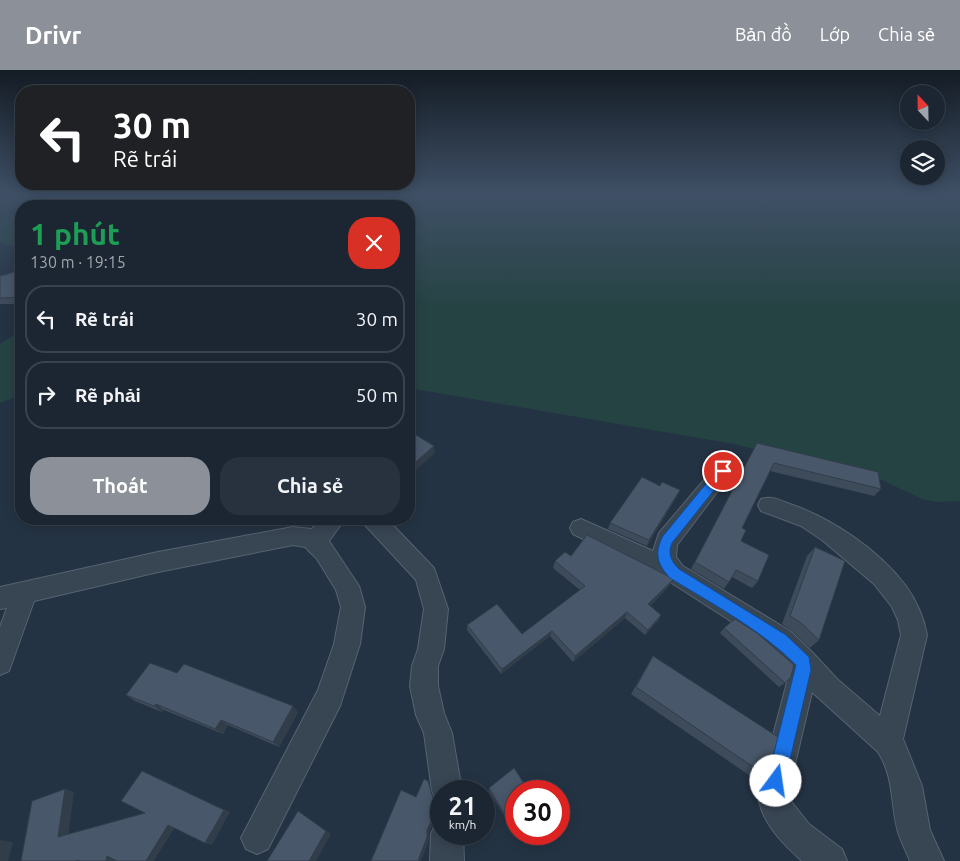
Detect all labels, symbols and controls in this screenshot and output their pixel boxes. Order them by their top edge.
text: Drivr [25,22,81,49]
text: Bản đồ [735,24,792,44]
text: Lớp [820,24,850,44]
text: Chia sẻ [878,24,935,44]
north arrow [900,85,945,130]
map controls [900,85,945,185]
icon: left [30,105,95,170]
text: 30 m [113,105,191,145]
button: layers [900,140,945,185]
text: Rẽ trái [113,146,177,171]
text: 1 phút [30,217,120,251]
button: close [348,217,400,269]
text: 130 m · 19:15 [30,253,126,271]
icon: left [32,305,60,333]
text: Rẽ trái [75,308,134,330]
text: 30 m [356,308,398,330]
icon: right [32,381,60,409]
text: Rẽ phải [75,384,141,406]
text: 50 m [356,384,398,406]
pin [702,450,744,492]
button: Thoát [30,457,210,515]
button: Chia sẻ [220,457,400,515]
icon: arrive [709,457,737,485]
position arrow [749,754,801,806]
speed limit sign: 30 [505,780,570,845]
text: 21 [448,792,477,820]
text: km/h [449,818,476,831]

